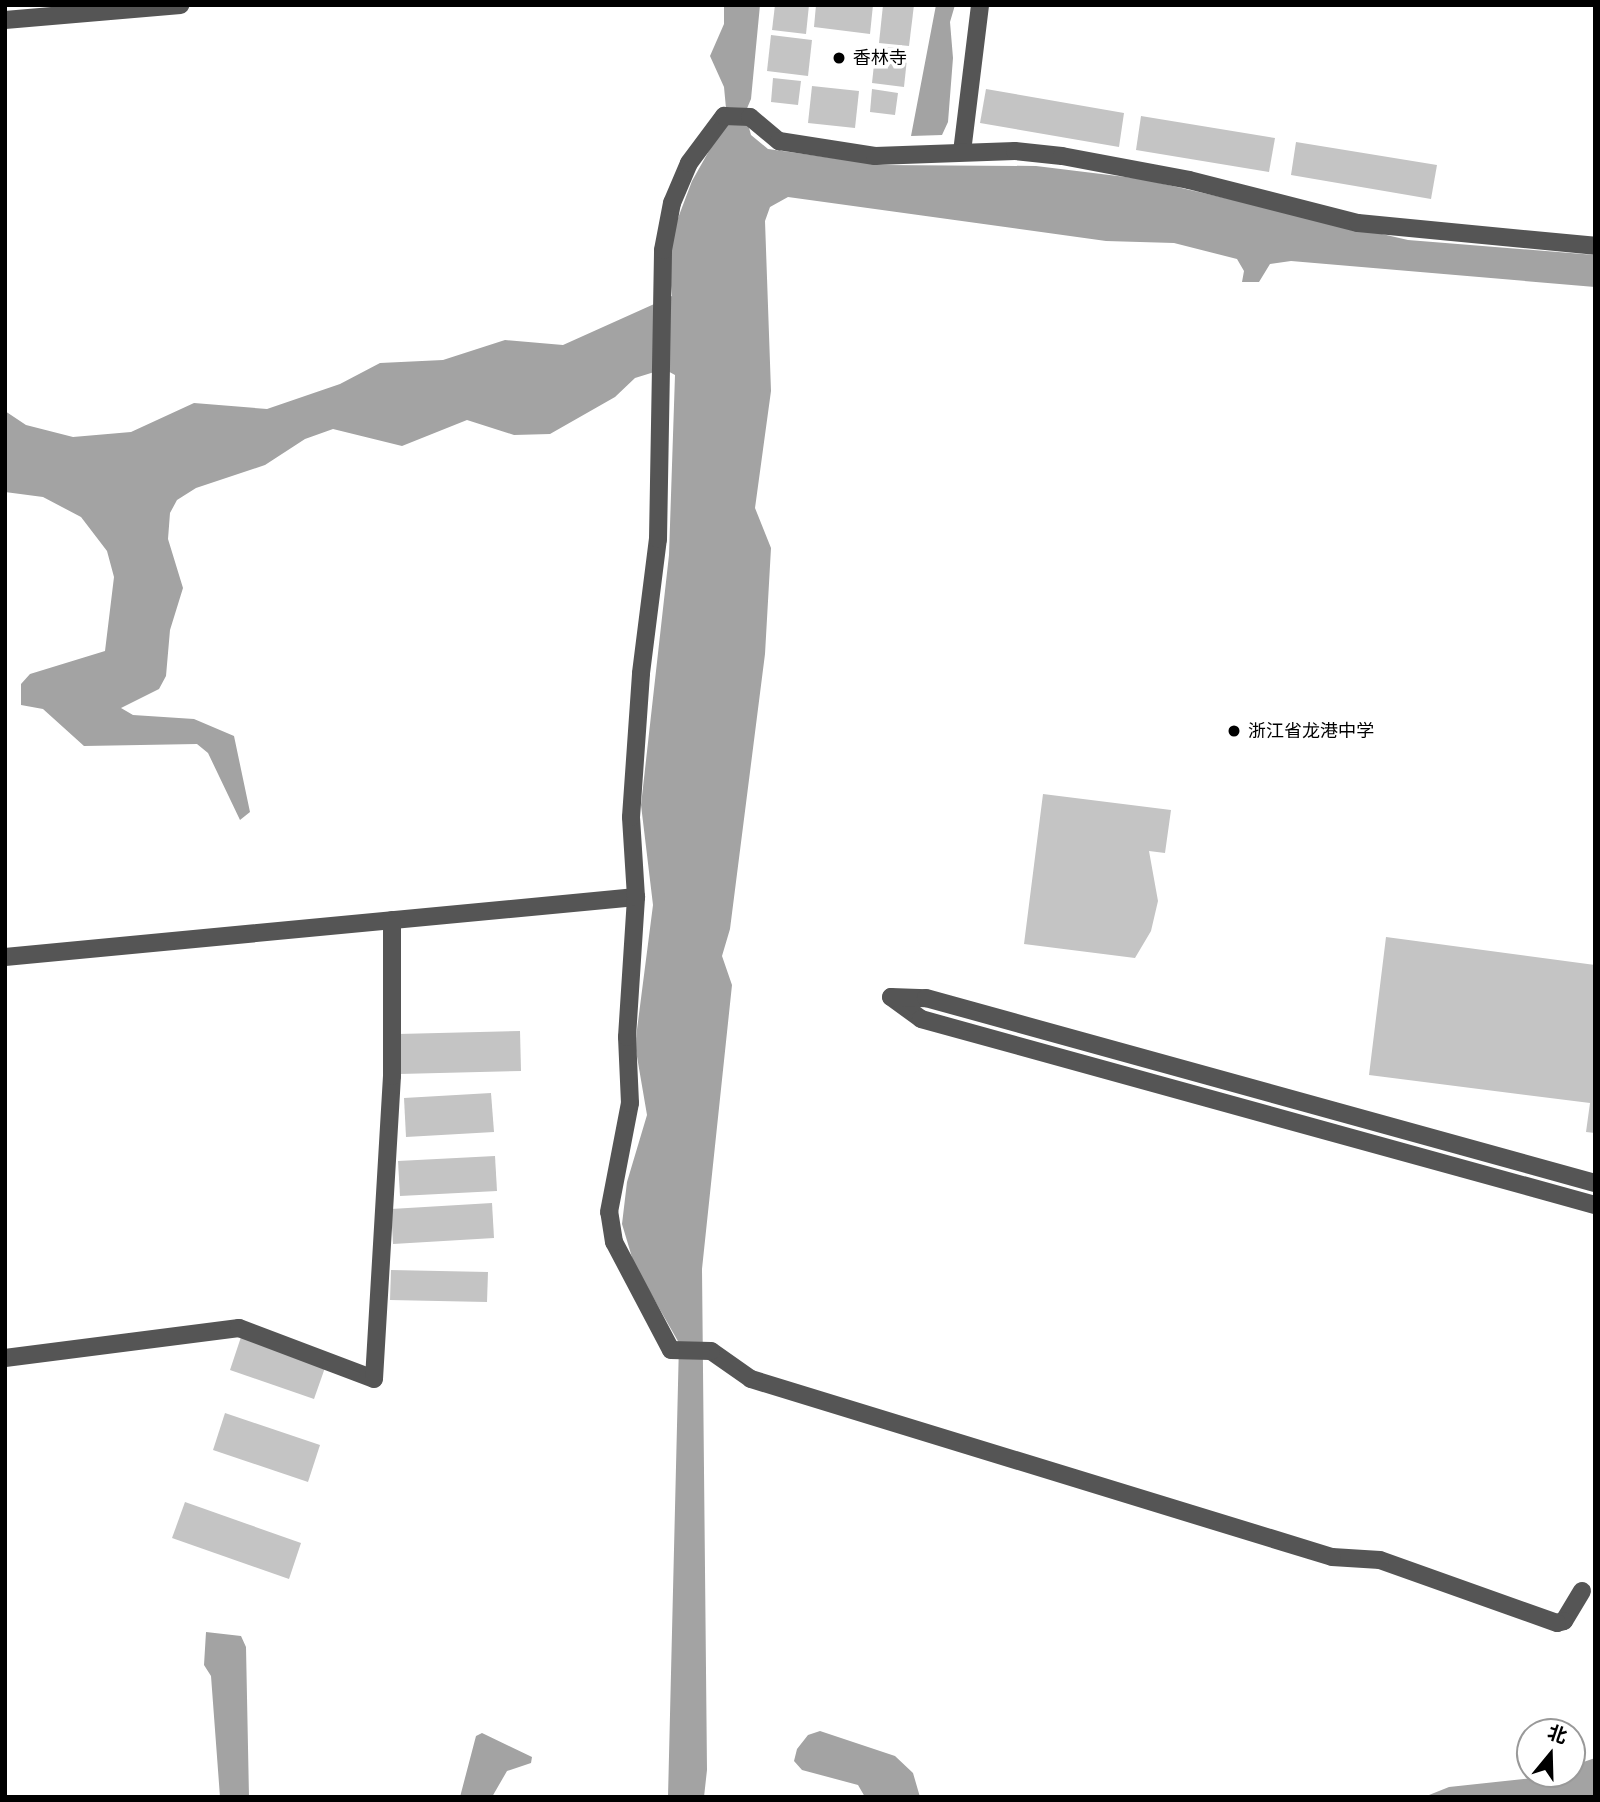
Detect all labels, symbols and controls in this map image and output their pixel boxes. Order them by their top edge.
place label: 香林寺 [853,47,907,69]
marker: 香林寺 [831,50,847,66]
place label: 浙江省龙港中学 [1248,720,1374,742]
marker: 浙江省龙港中学 [1226,723,1242,739]
north arrow [1516,1718,1586,1788]
text: 北 [1544,1719,1571,1750]

